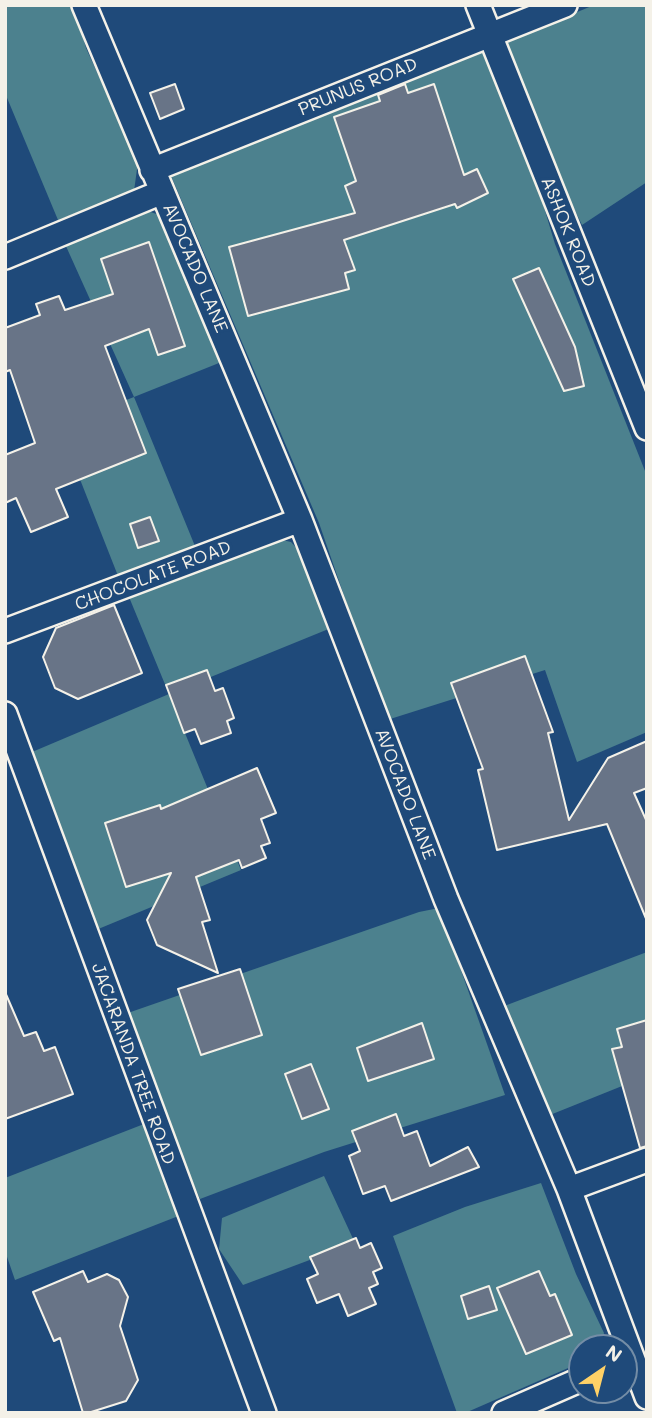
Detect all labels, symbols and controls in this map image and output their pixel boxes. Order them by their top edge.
street label: PRUNUS ROAD [295,53,421,121]
street label: ASHOK ROAD [536,174,600,290]
street label: AVOCADO LANE [158,200,232,336]
street label: CHOCOLATE ROAD [72,536,234,616]
street label: AVOCADO LANE [370,725,440,863]
street label: JACARANDA TREE ROAD [86,960,180,1168]
north arrow [568,1334,638,1404]
text: N [601,1339,627,1367]

